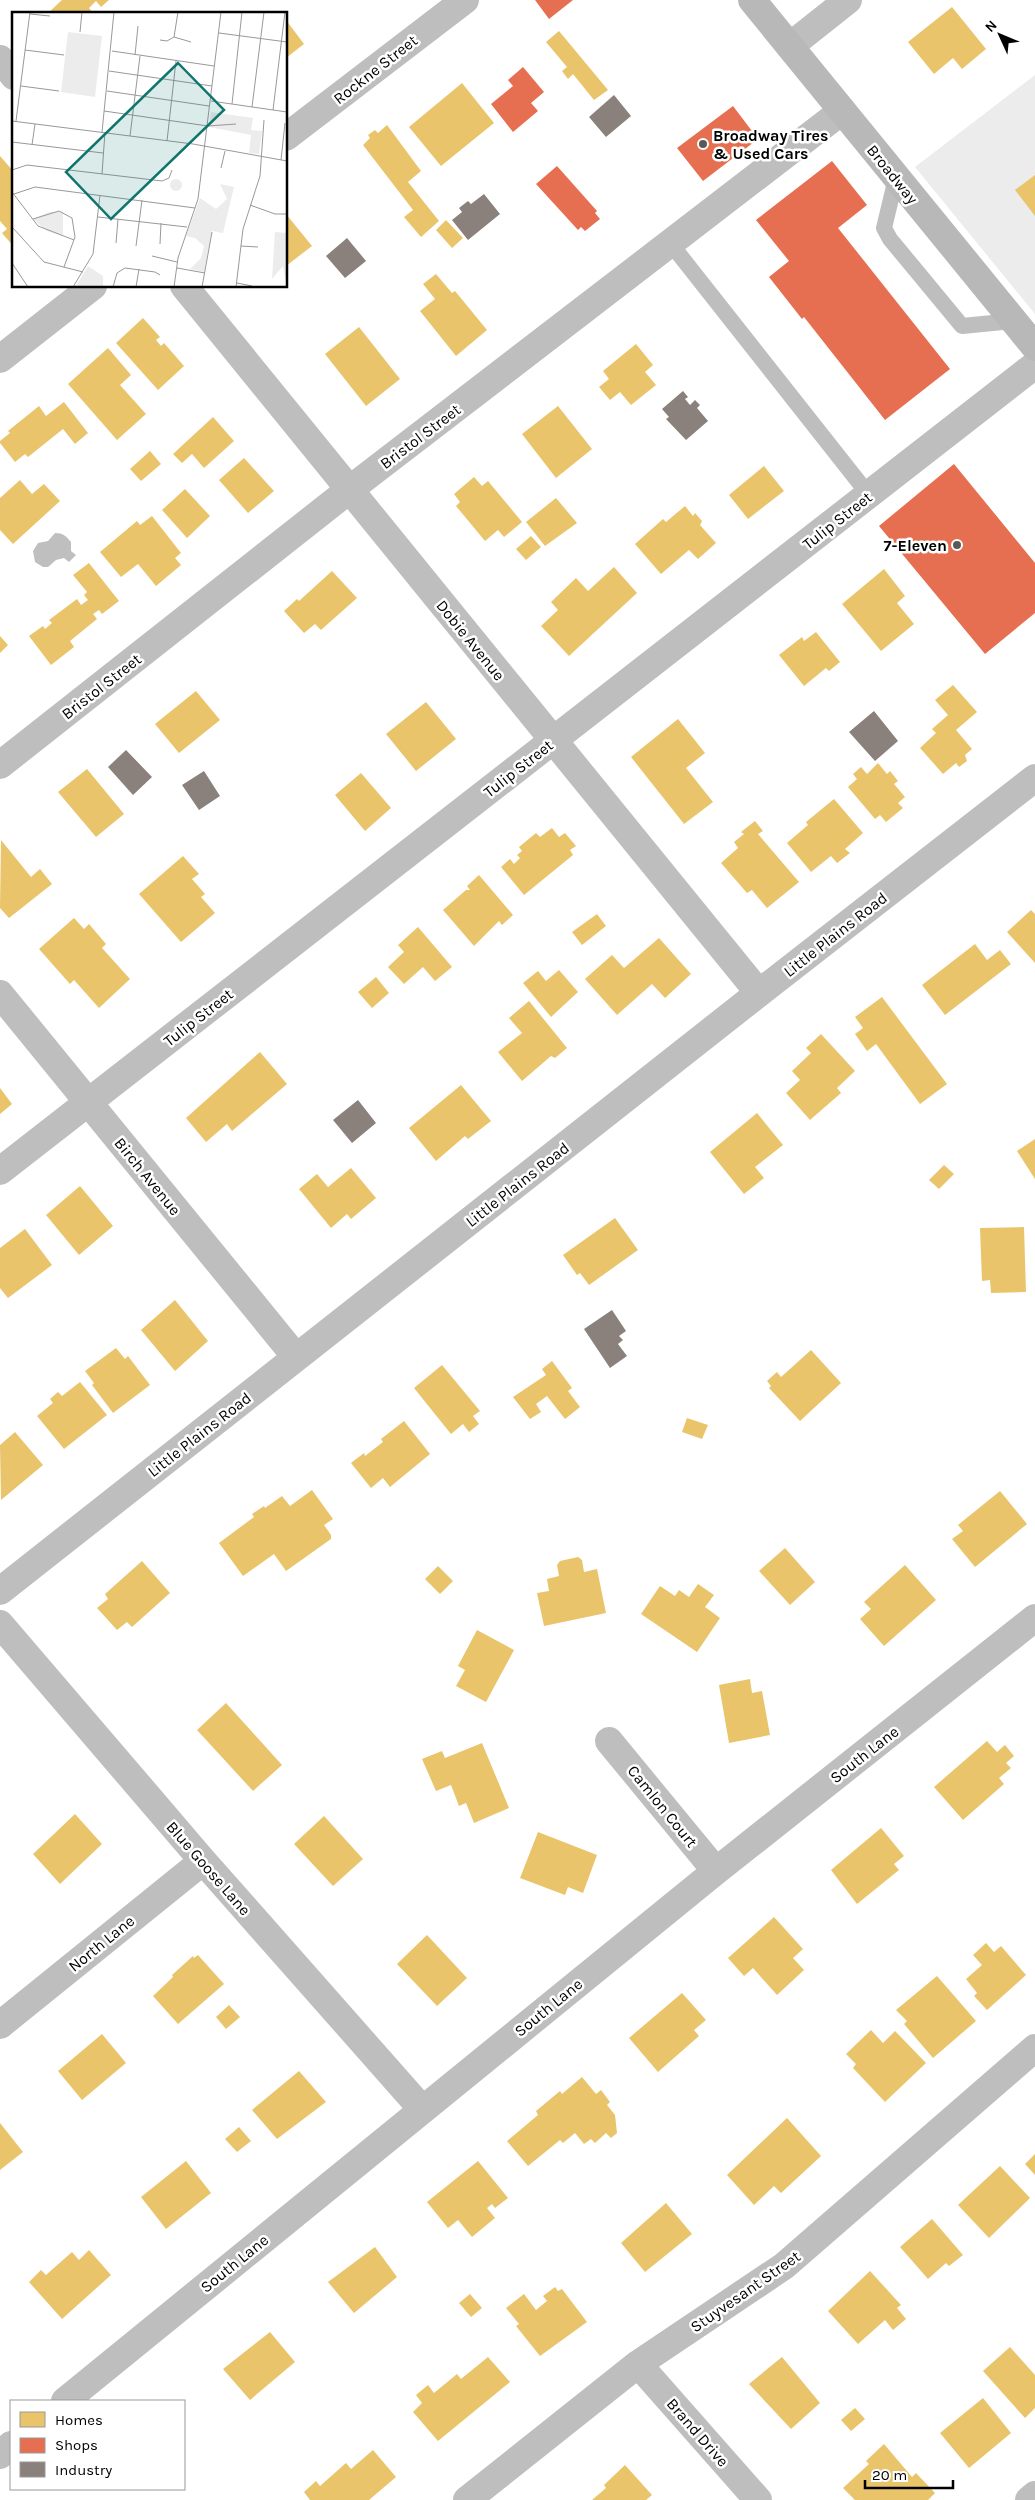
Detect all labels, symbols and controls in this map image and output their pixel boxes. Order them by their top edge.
north arrow [975,10,1025,60]
inset map [12,12,288,288]
text: N [981,17,1001,36]
street label: Rockne Street [329,31,421,108]
place label: Broadway Tires & Used Cars [713,126,828,163]
marker: Broadway Tires & Used Cars [697,138,709,150]
street label: Broadway [863,141,923,208]
street label: Bristol Street [376,400,464,473]
street label: Tulip Street [799,487,876,553]
place label: 7-Eleven [884,536,947,555]
marker: 7-Eleven [951,539,963,551]
street label: Dobie Avenue [432,596,509,684]
street label: Bristol Street [58,649,145,723]
street label: Tulip Street [480,735,557,801]
street label: Little Plains Road [780,888,891,981]
street label: Tulip Street [160,984,237,1050]
street label: Birch Avenue [110,1133,185,1219]
street label: Little Plains Road [462,1138,573,1231]
street label: Little Plains Road [144,1388,255,1481]
street label: South Lane [826,1722,902,1787]
street label: Camlon Court [624,1761,702,1851]
street label: Blue Goose Lane [163,1817,255,1919]
street label: North Lane [65,1911,138,1976]
street label: South Lane [511,1974,586,2040]
street label: South Lane [197,2230,272,2296]
street label: Stuyvesant Street [687,2246,804,2336]
street label: Brand Drive [663,2394,733,2471]
legend [10,2400,185,2490]
text: Homes [55,2411,103,2429]
text: Shops [55,2436,98,2454]
scale bar [865,2458,952,2490]
text: Industry [55,2461,112,2479]
text: 20 m [872,2466,907,2484]

